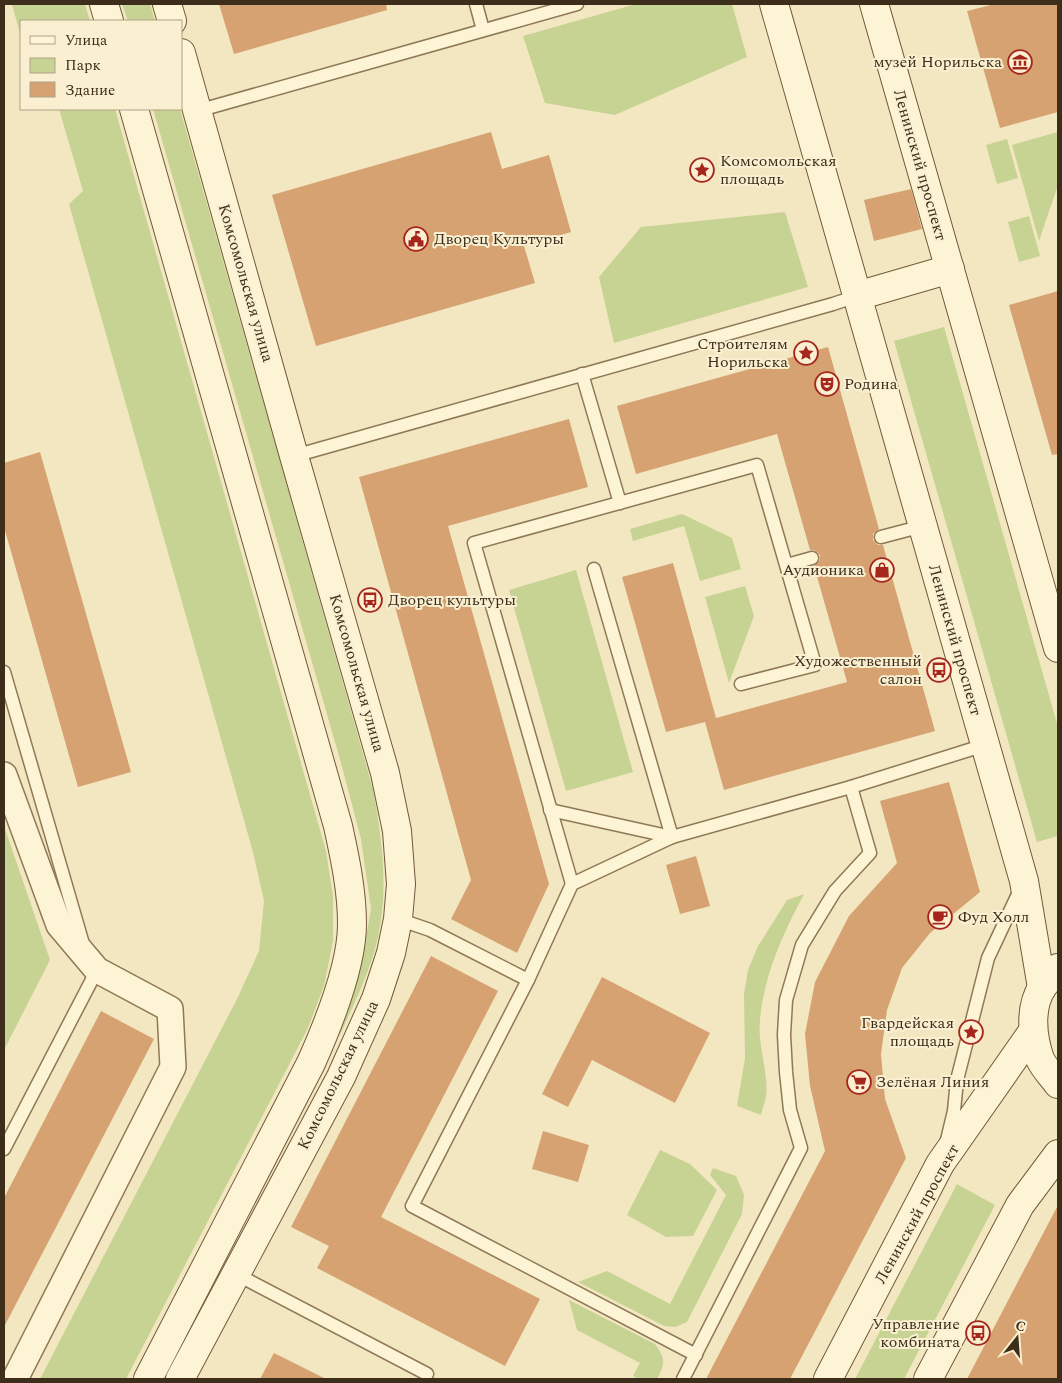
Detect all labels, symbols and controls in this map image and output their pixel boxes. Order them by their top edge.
legend [20,20,182,110]
text: Улица [65,29,108,52]
museum icon: музей Норильска [1007,49,1033,75]
place label: музей Норильска [873,50,1002,74]
text: Парк [65,54,101,77]
text: Здание [65,79,115,102]
street label: Ленинский проспект [887,87,953,244]
place label: Комсомольская площадь [720,149,837,191]
place icon: Комсомольская площадь [689,157,715,183]
street label: Комсомольская улица [212,201,280,365]
public building icon: Дворец Культуры [403,226,429,252]
place label: Дворец Культуры [434,227,564,251]
place label: Строителям Норильска [697,332,788,374]
place icon: Строителям Норильска [793,340,819,366]
theatre icon: Родина [814,371,840,397]
place label: Родина [844,372,898,396]
shop icon: Аудионика [869,557,895,583]
place label: Аудионика [782,558,864,582]
street label: Ленинский проспект [922,562,988,719]
bus stop icon: Дворец культуры [357,587,383,613]
place label: Дворец культуры [388,588,516,612]
street label: Комсомольская улица [323,591,391,755]
place label: Художественный салон [794,649,922,691]
bus stop icon: Художественный салон [926,657,952,683]
cafe icon: Фуд Холл [927,904,953,930]
place label: Фуд Холл [958,905,1029,929]
street label: Комсомольская улица [291,996,385,1154]
place label: Гвардейская площадь [861,1011,954,1053]
place icon: Гвардейская площадь [958,1019,984,1045]
supermarket icon: Зелёная Линия [846,1069,872,1095]
place label: Зелёная Линия [876,1070,989,1094]
street label: Ленинский проспект [869,1140,965,1288]
place label: Управление комбината [872,1312,960,1354]
north arrow [992,1313,1042,1363]
text: С [1013,1315,1028,1338]
bus stop icon: Управление комбината [965,1320,991,1346]

